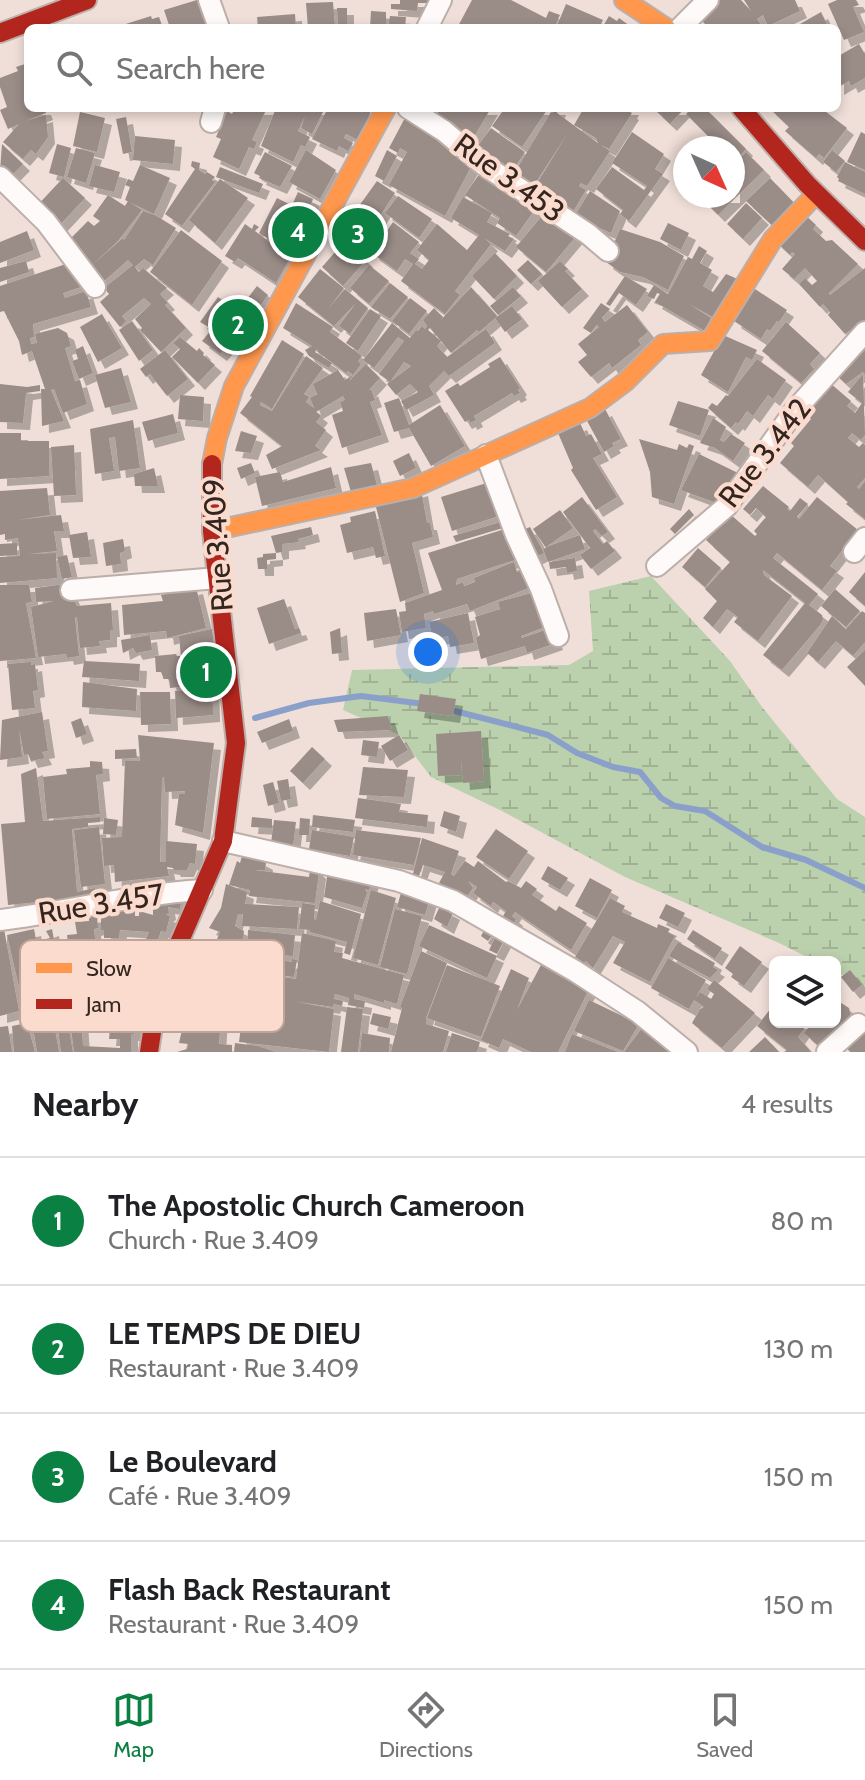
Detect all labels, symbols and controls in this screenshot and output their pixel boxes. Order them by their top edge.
search box [24,24,841,112]
icon: search [52,46,96,90]
text: Search here [116,50,265,87]
street label: Rue 3.453 [447,125,572,230]
north arrow [673,136,745,208]
pin: 4 [272,202,324,262]
pin: 3 [332,204,384,264]
pin: 2 [212,295,264,355]
street label: Rue 3.442 [710,391,819,515]
street label: Rue 3.409 [194,477,241,613]
your location [408,632,448,672]
pin: 1 [180,642,232,702]
street label: Rue 3.457 [35,875,166,932]
legend [20,940,284,1032]
text: Slow [86,955,132,982]
map controls [769,956,841,1028]
button: layers [769,956,841,1028]
text: Jam [85,991,121,1018]
text: Nearby [32,1083,139,1125]
text: 4 results [741,1088,833,1120]
text: The Apostolic Church Cameroon [108,1187,525,1224]
text: 1 [53,1205,63,1237]
text: 80 m [770,1205,833,1237]
text: Church · Rue 3.409 [108,1224,319,1256]
text: LE TEMPS DE DIEU [108,1315,361,1352]
text: 2 [51,1333,65,1365]
text: 130 m [764,1333,833,1365]
text: Restaurant · Rue 3.409 [108,1352,359,1384]
text: Le Boulevard [108,1443,277,1480]
text: 3 [51,1461,65,1493]
text: 150 m [764,1461,833,1493]
text: Café · Rue 3.409 [108,1480,291,1512]
text: Flash Back Restaurant [108,1571,390,1608]
text: 4 [50,1589,66,1621]
text: 150 m [764,1589,833,1621]
text: Restaurant · Rue 3.409 [108,1608,359,1640]
tab: Map [112,1688,156,1763]
tab: Directions [379,1688,473,1763]
tab: Saved [696,1688,753,1763]

